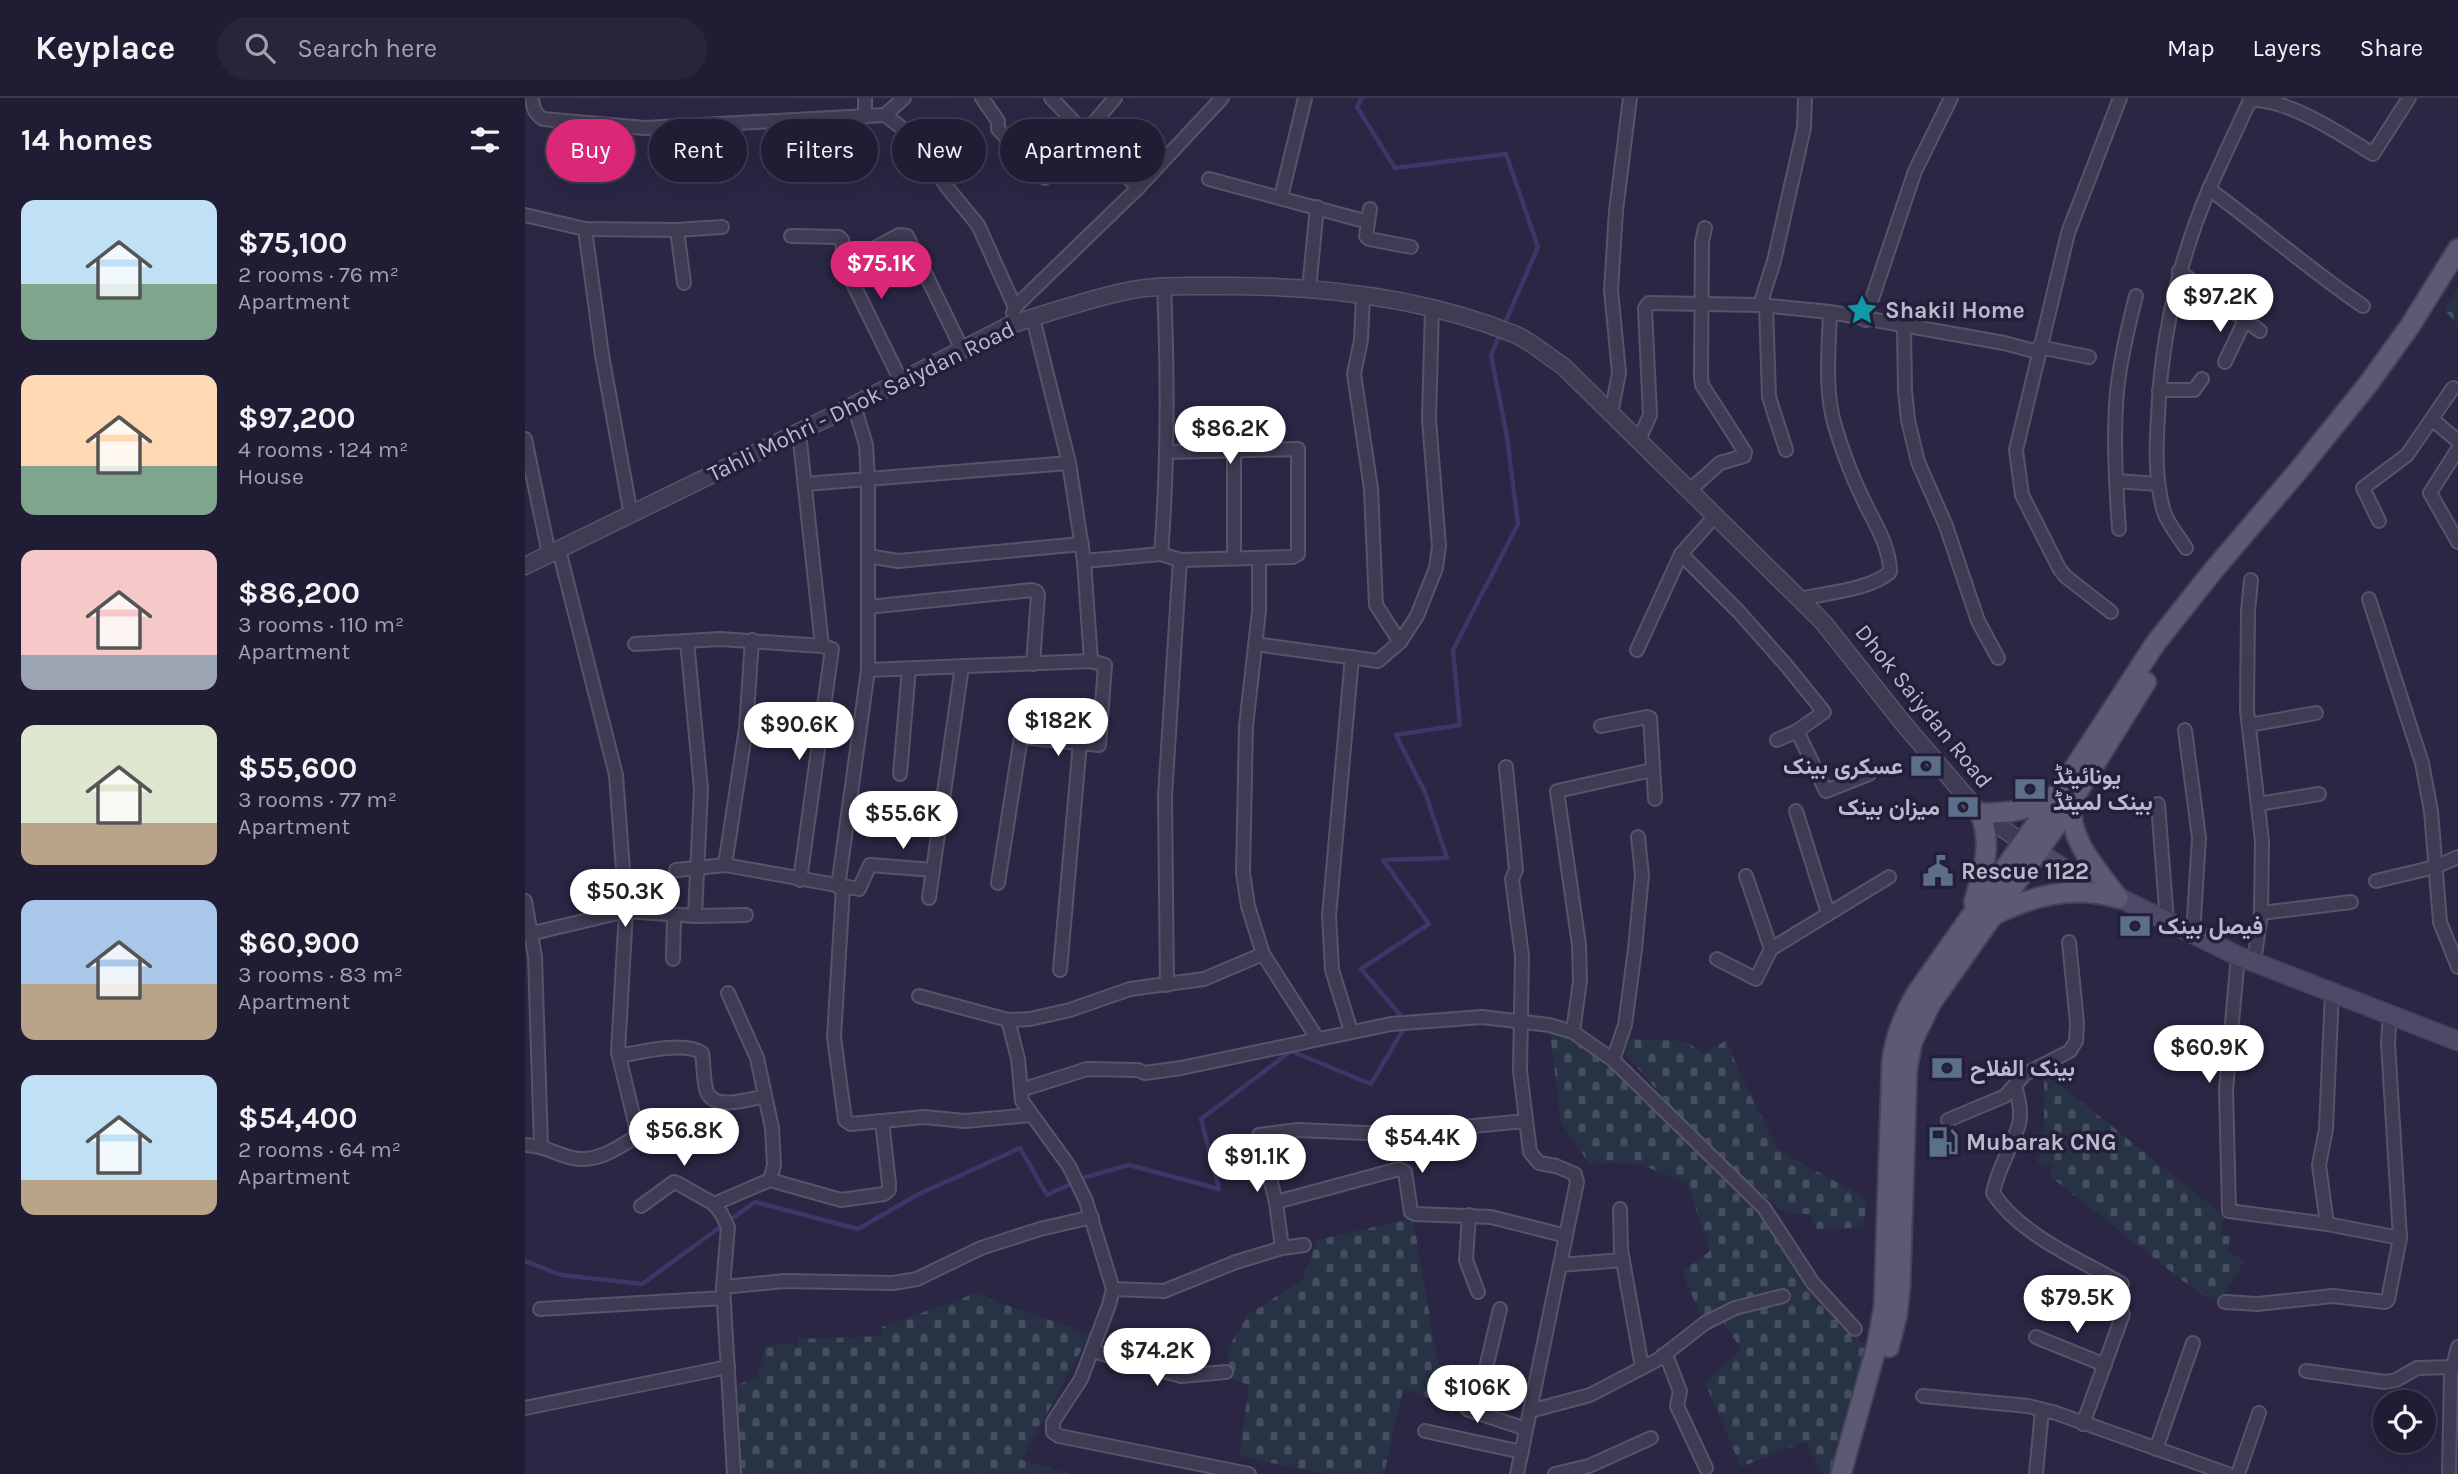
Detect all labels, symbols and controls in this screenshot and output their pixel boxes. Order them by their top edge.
search box [217,17,707,80]
text: Keyplace [35,29,175,67]
icon: search [241,29,279,67]
text: Search here [297,33,437,64]
text: Map [2167,34,2215,62]
text: Layers [2253,34,2322,62]
text: Share [2360,34,2423,62]
chip: Buy [546,119,635,182]
chip: Rent [649,119,747,182]
chip: Filters [761,119,878,182]
chip: New [892,119,986,182]
chip: Apartment [1000,119,1165,182]
icon: filters [466,121,504,159]
text: 14 homes [21,122,153,158]
text: $75,100 [238,225,347,261]
icon: home [77,228,161,312]
pin: $75.1K [824,242,938,301]
text: $75.1K [847,250,915,277]
text: 2 rooms · 76 m² [238,261,399,288]
pin: $97.2K [2163,274,2277,334]
text: $97.2K [2182,283,2258,310]
text: Apartment [238,288,350,315]
place icon: Shakil Home [1845,293,1879,327]
place label: Shakil Home [1885,297,2025,324]
street label: Tahli Mohri - Dhok Saiydan Road [704,315,1019,488]
text: $97,200 [238,400,356,436]
icon: home [77,403,161,487]
pin: $86.2K [1173,406,1287,466]
text: $86.2K [1191,415,1269,442]
text: 4 rooms · 124 m² [238,436,408,463]
text: House [238,463,304,490]
text: $86,200 [238,575,360,611]
icon: home [77,578,161,662]
text: 3 rooms · 110 m² [238,611,404,638]
street label: Dhok Saiydan Road [1849,619,1998,794]
text: Apartment [238,638,350,665]
pin: $182K [1009,698,1107,758]
pin: $90.6K [742,702,856,762]
text: $182K [1024,707,1092,734]
text: $90.6K [760,711,838,738]
bank icon: عسکری بینک [1909,749,1943,783]
text: $55,600 [238,750,357,786]
icon: home [77,753,161,837]
place label: عسکری بینک [1783,753,1903,781]
place label: یونائیٹڈ بینک لمیٹڈ [2053,763,2153,816]
bank icon: یونائیٹڈ بینک لمیٹڈ [2013,772,2047,806]
text: 3 rooms · 77 m² [238,786,397,813]
bank icon: میزان بینک [1946,790,1980,824]
pin: $55.6K [846,792,960,851]
place label: میزان بینک [1838,794,1940,822]
text: $55.6K [865,800,941,827]
text: Apartment [238,813,350,840]
public building icon: Rescue 1122 [1921,854,1955,888]
place label: Rescue 1122 [1961,858,2089,885]
pin: $50.3K [568,870,682,929]
text: $50.3K [586,878,664,905]
bank icon: فیصل بینک [2118,909,2152,943]
place label: فیصل بینک [2158,913,2263,940]
text: $60,900 [238,925,360,961]
icon: home [77,928,161,1012]
text: 3 rooms · 83 m² [238,961,403,988]
text: Apartment [238,988,350,1015]
pin: $60.9K [2152,1026,2266,1085]
text: $60.9K [2170,1034,2248,1061]
bank icon: بینک الفلاح [1930,1051,1964,1085]
place label: بینک الفلاح [1970,1055,2075,1084]
text: $54,400 [238,1100,357,1136]
icon: home [77,1103,161,1187]
pin: $56.8K [627,1108,741,1168]
pin: $54.4K [1365,1116,1479,1175]
text: $56.8K [645,1117,723,1144]
text: $54.4K [1384,1124,1460,1151]
fuel station icon: Mubarak CNG [1926,1125,1960,1159]
place label: Mubarak CNG [1966,1129,2117,1156]
pin: $91.1K [1200,1134,1314,1194]
text: 2 rooms · 64 m² [238,1136,401,1163]
text: $91.1K [1224,1143,1290,1170]
text: Apartment [238,1163,350,1190]
pin: $79.5K [2020,1276,2134,1335]
text: $79.5K [2040,1284,2114,1311]
pin: $74.2K [1100,1328,1214,1388]
text: $74.2K [1120,1337,1194,1364]
pin: $106K [1428,1366,1526,1425]
text: $106K [1443,1374,1511,1401]
map controls [2373,1390,2436,1453]
button: locate [2373,1390,2436,1453]

